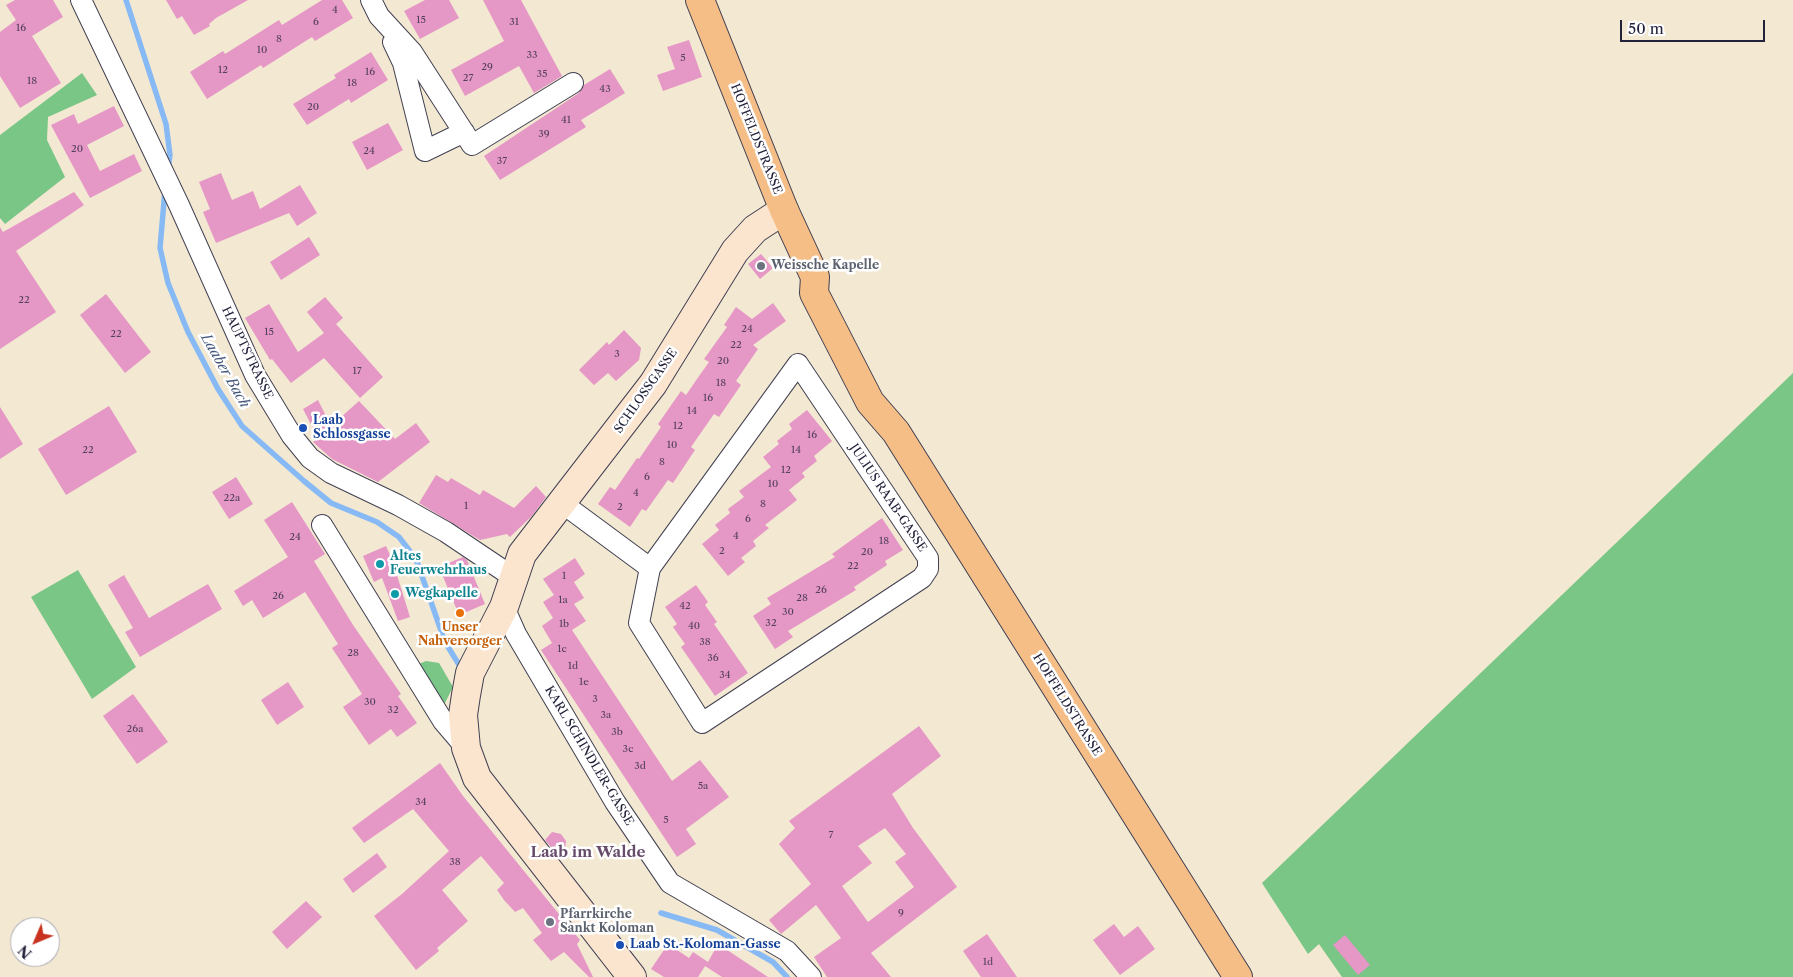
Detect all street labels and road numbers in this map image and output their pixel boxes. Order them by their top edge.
street label: HOFFELDSTRASSE [727,82,785,196]
street label: HAUPTSTRASSE [218,304,276,402]
street label: SCHLOSSGASSE [611,346,681,436]
street label: JULIUS RAAB-GASSE [847,441,929,555]
street label: HOFFELDSTRASSE [1030,651,1104,759]
street label: KARL SCHINDLER-GASSE [542,684,636,828]

